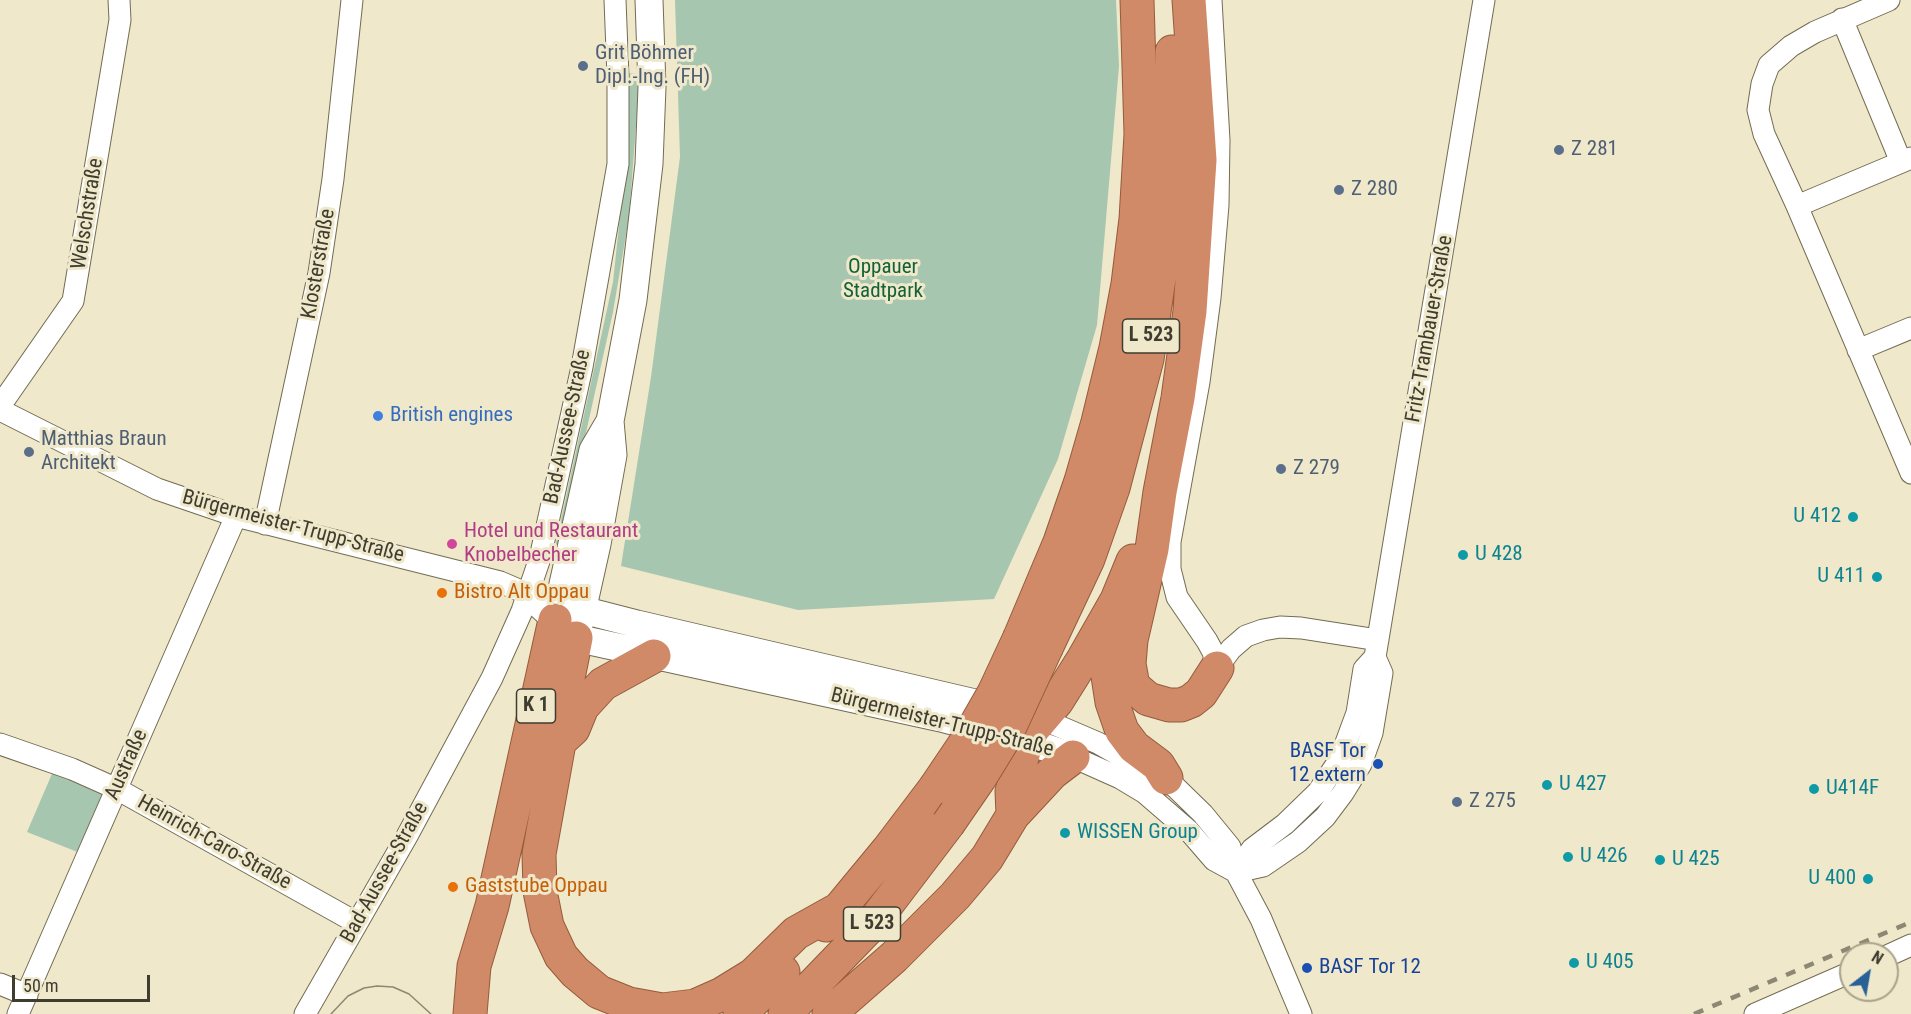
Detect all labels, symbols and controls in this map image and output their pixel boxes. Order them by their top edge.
place label: Grit Böhmer Dipl.-Ing. (FH) [595,41,710,91]
marker: Grit Böhmer Dipl.-Ing. (FH) [576,59,590,73]
place label: Z 281 [1571,137,1618,163]
marker: Z 281 [1552,143,1566,157]
street label: Welschstraße [67,157,109,271]
place label: Z 280 [1351,177,1398,203]
marker: Z 280 [1332,183,1346,197]
street label: Klosterstraße [297,207,341,321]
street label: Fritz-Trambauer-Straße [1401,233,1459,425]
park label: Oppauer Stadtpark [843,255,923,305]
road number: L 523 [1122,319,1180,353]
street label: Bad-Aussee-Straße [539,347,597,507]
place label: British engines [390,403,513,429]
marker: British engines [371,409,385,423]
place label: Matthias Braun Architekt [41,427,167,477]
marker: Matthias Braun Architekt [22,445,36,459]
place label: Z 279 [1293,456,1340,482]
marker: Z 279 [1274,462,1288,476]
street label: Bürgermeister-Trupp-Straße [179,485,407,569]
place label: U 412 [1793,504,1841,530]
marker: U 412 [1846,510,1860,524]
place label: Hotel und Restaurant Knobelbecher [464,519,638,569]
marker: Hotel und Restaurant Knobelbecher [445,537,459,551]
place label: U 428 [1475,542,1523,568]
marker: U 428 [1456,548,1470,562]
place label: U 411 [1817,564,1865,590]
marker: U 411 [1870,570,1884,584]
place label: Bistro Alt Oppau [454,580,589,606]
marker: Bistro Alt Oppau [435,586,449,600]
street label: Bürgermeister-Trupp-Straße [828,683,1056,763]
road number: K 1 [516,689,556,723]
street label: Austraße [100,726,154,804]
place label: BASF Tor 12 extern [1289,739,1366,789]
marker: BASF Tor 12 extern [1371,757,1385,771]
place label: U 427 [1559,772,1607,798]
place label: U414F [1826,776,1879,802]
marker: U 427 [1540,778,1554,792]
marker: U414F [1807,782,1821,796]
place label: Z 275 [1469,789,1516,815]
street label: Heinrich-Caro-Straße [133,790,295,896]
marker: Z 275 [1450,795,1464,809]
street label: Bad-Aussee-Straße [336,798,434,948]
place label: WISSEN Group [1077,820,1198,846]
marker: WISSEN Group [1058,826,1072,840]
place label: U 426 [1580,844,1628,870]
place label: U 425 [1672,847,1720,873]
marker: U 426 [1561,850,1575,864]
marker: U 425 [1653,853,1667,867]
place label: U 400 [1808,866,1856,892]
marker: U 400 [1861,872,1875,886]
place label: Gaststube Oppau [465,874,608,900]
marker: Gaststube Oppau [446,880,460,894]
road number: L 523 [844,907,900,941]
north arrow [1839,942,1899,1002]
text: N [1868,947,1887,969]
place label: U 405 [1586,950,1634,976]
place label: BASF Tor 12 [1319,955,1421,981]
marker: U 405 [1567,956,1581,970]
marker: BASF Tor 12 [1300,961,1314,975]
scale bar [15,963,153,1001]
text: 50 m [23,975,58,996]

